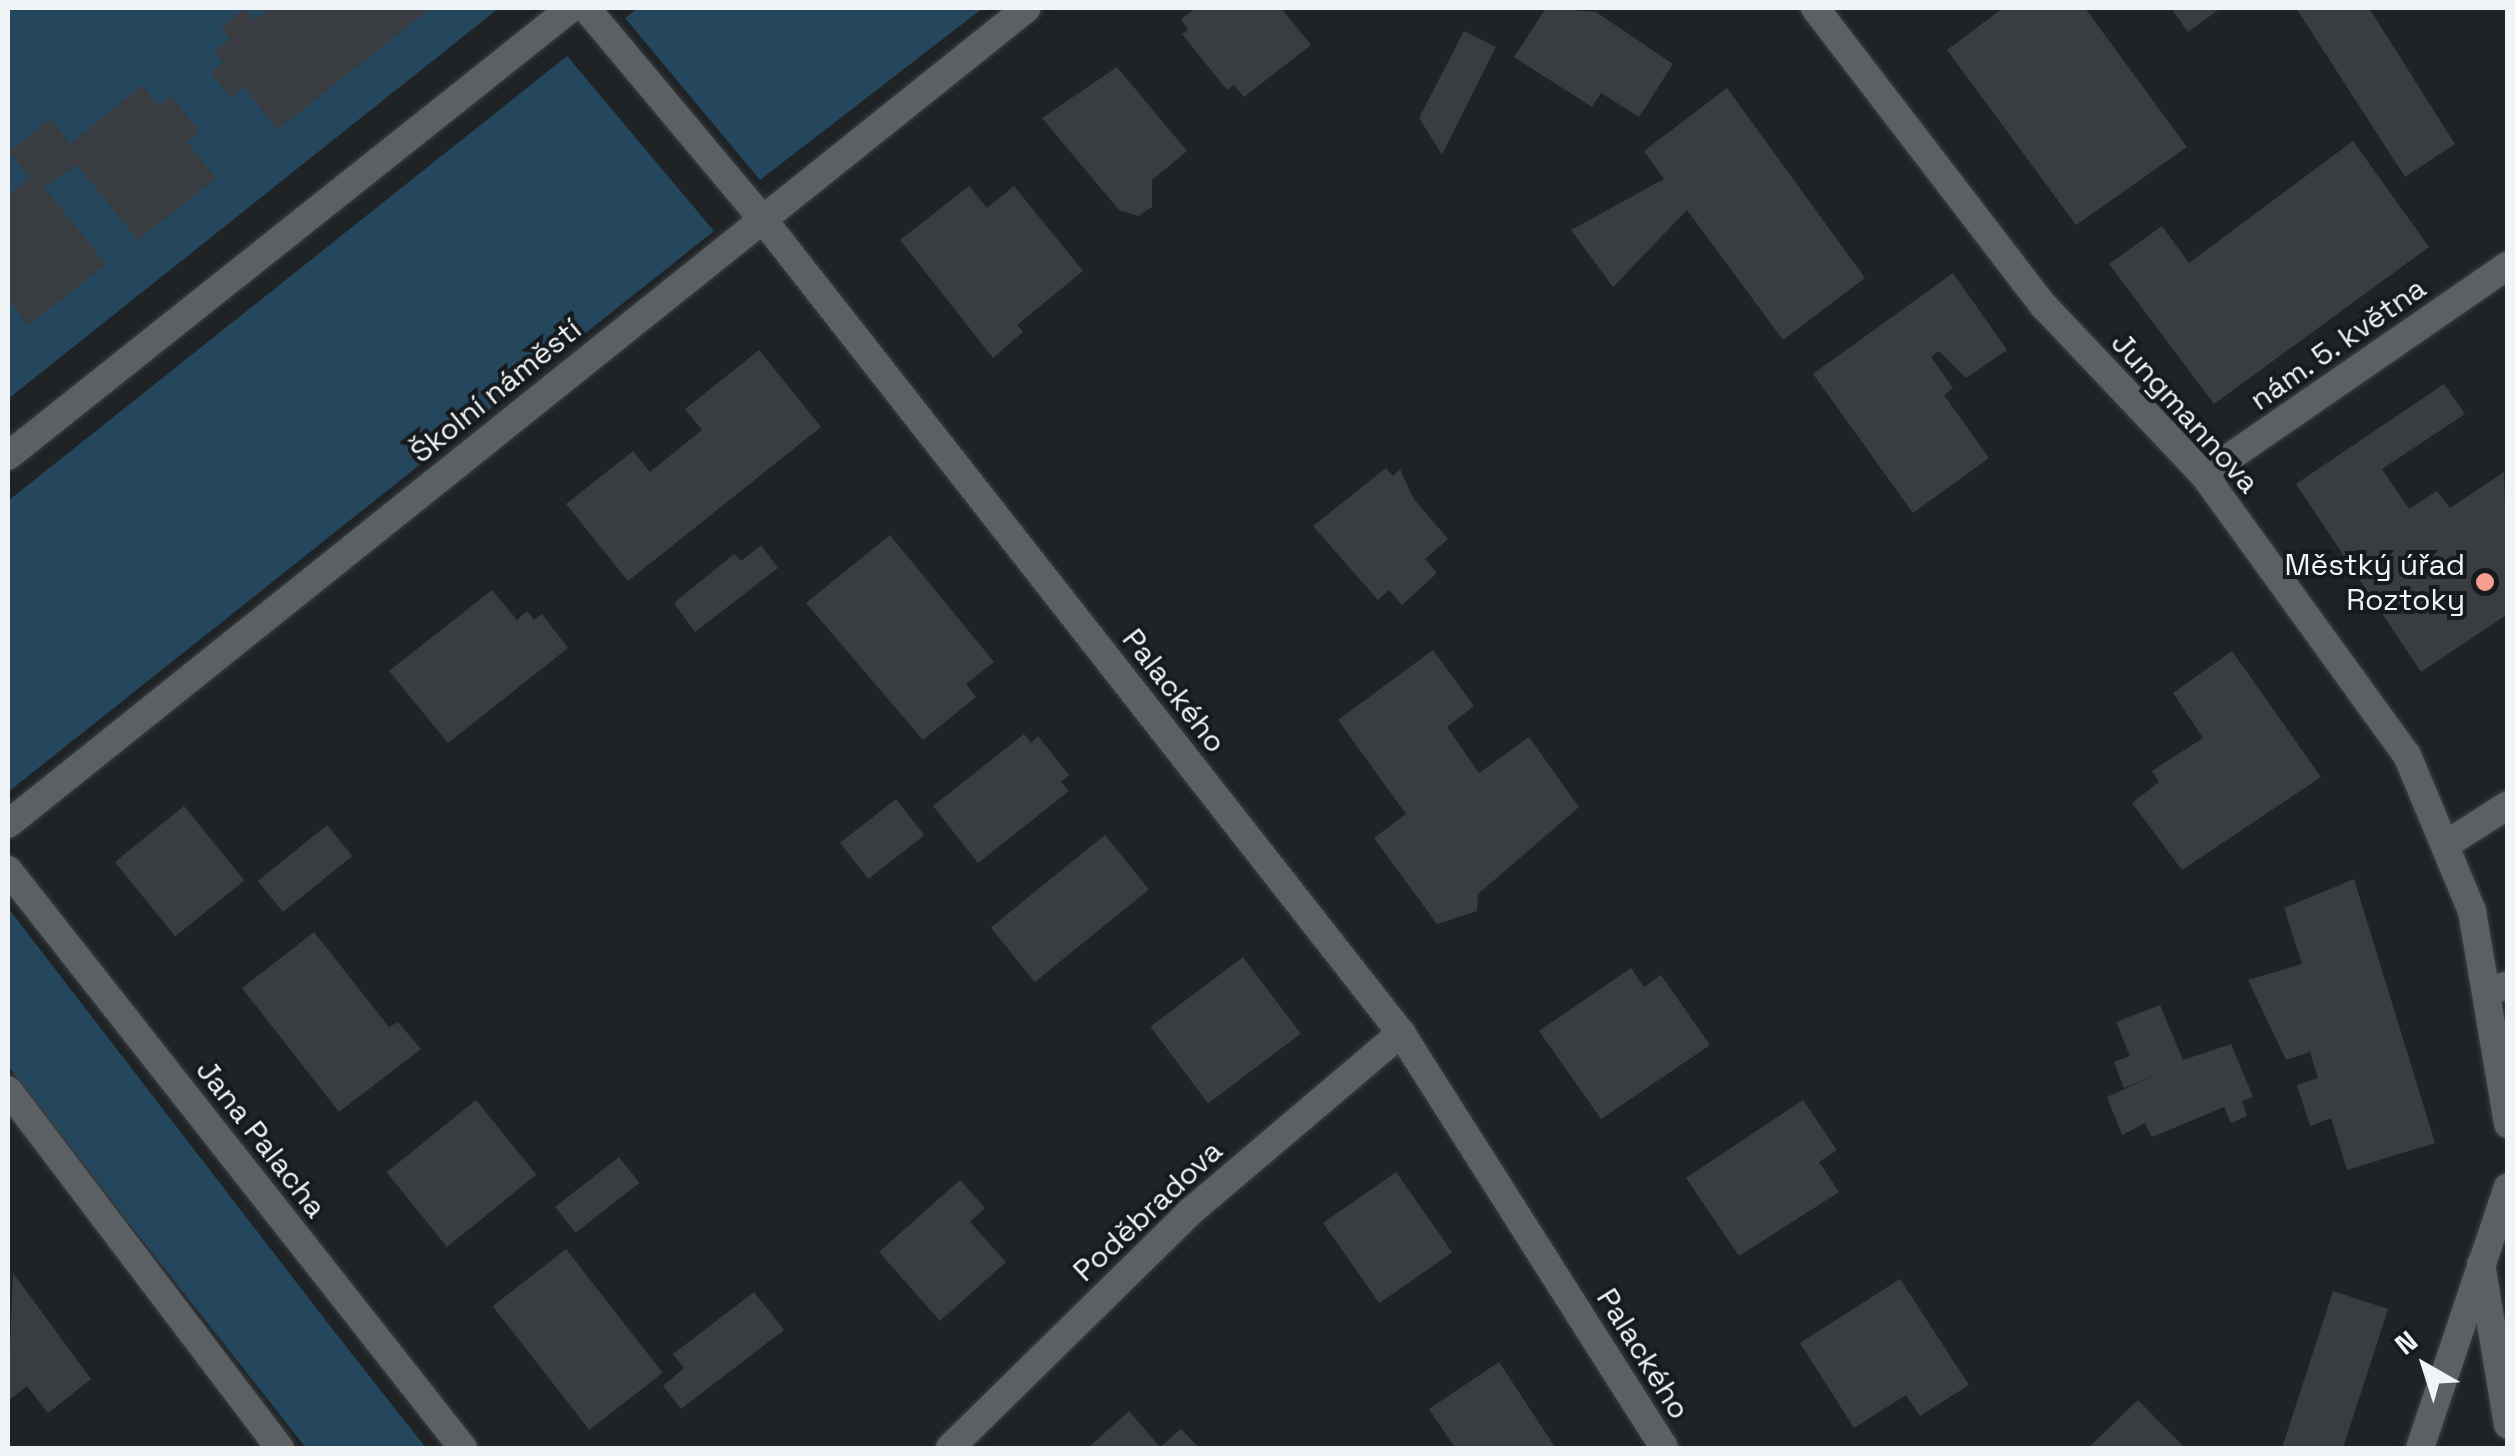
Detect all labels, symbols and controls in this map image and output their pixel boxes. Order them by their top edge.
street label: nám. 5. května [2242,270,2434,418]
street label: Školní náměstí [404,311,588,471]
street label: Jungmannova [2103,325,2267,501]
place label: Městký úřad Roztoky [2284,547,2465,618]
marker: Městký úřad Roztoky [2474,571,2496,593]
street label: Palackého [1115,622,1233,760]
street label: Jana Palacha [188,1053,334,1225]
street label: Poděbradova [1066,1133,1230,1289]
street label: Palackého [1589,1282,1697,1426]
north arrow [2375,1316,2475,1416]
text: N [2387,1323,2425,1363]

